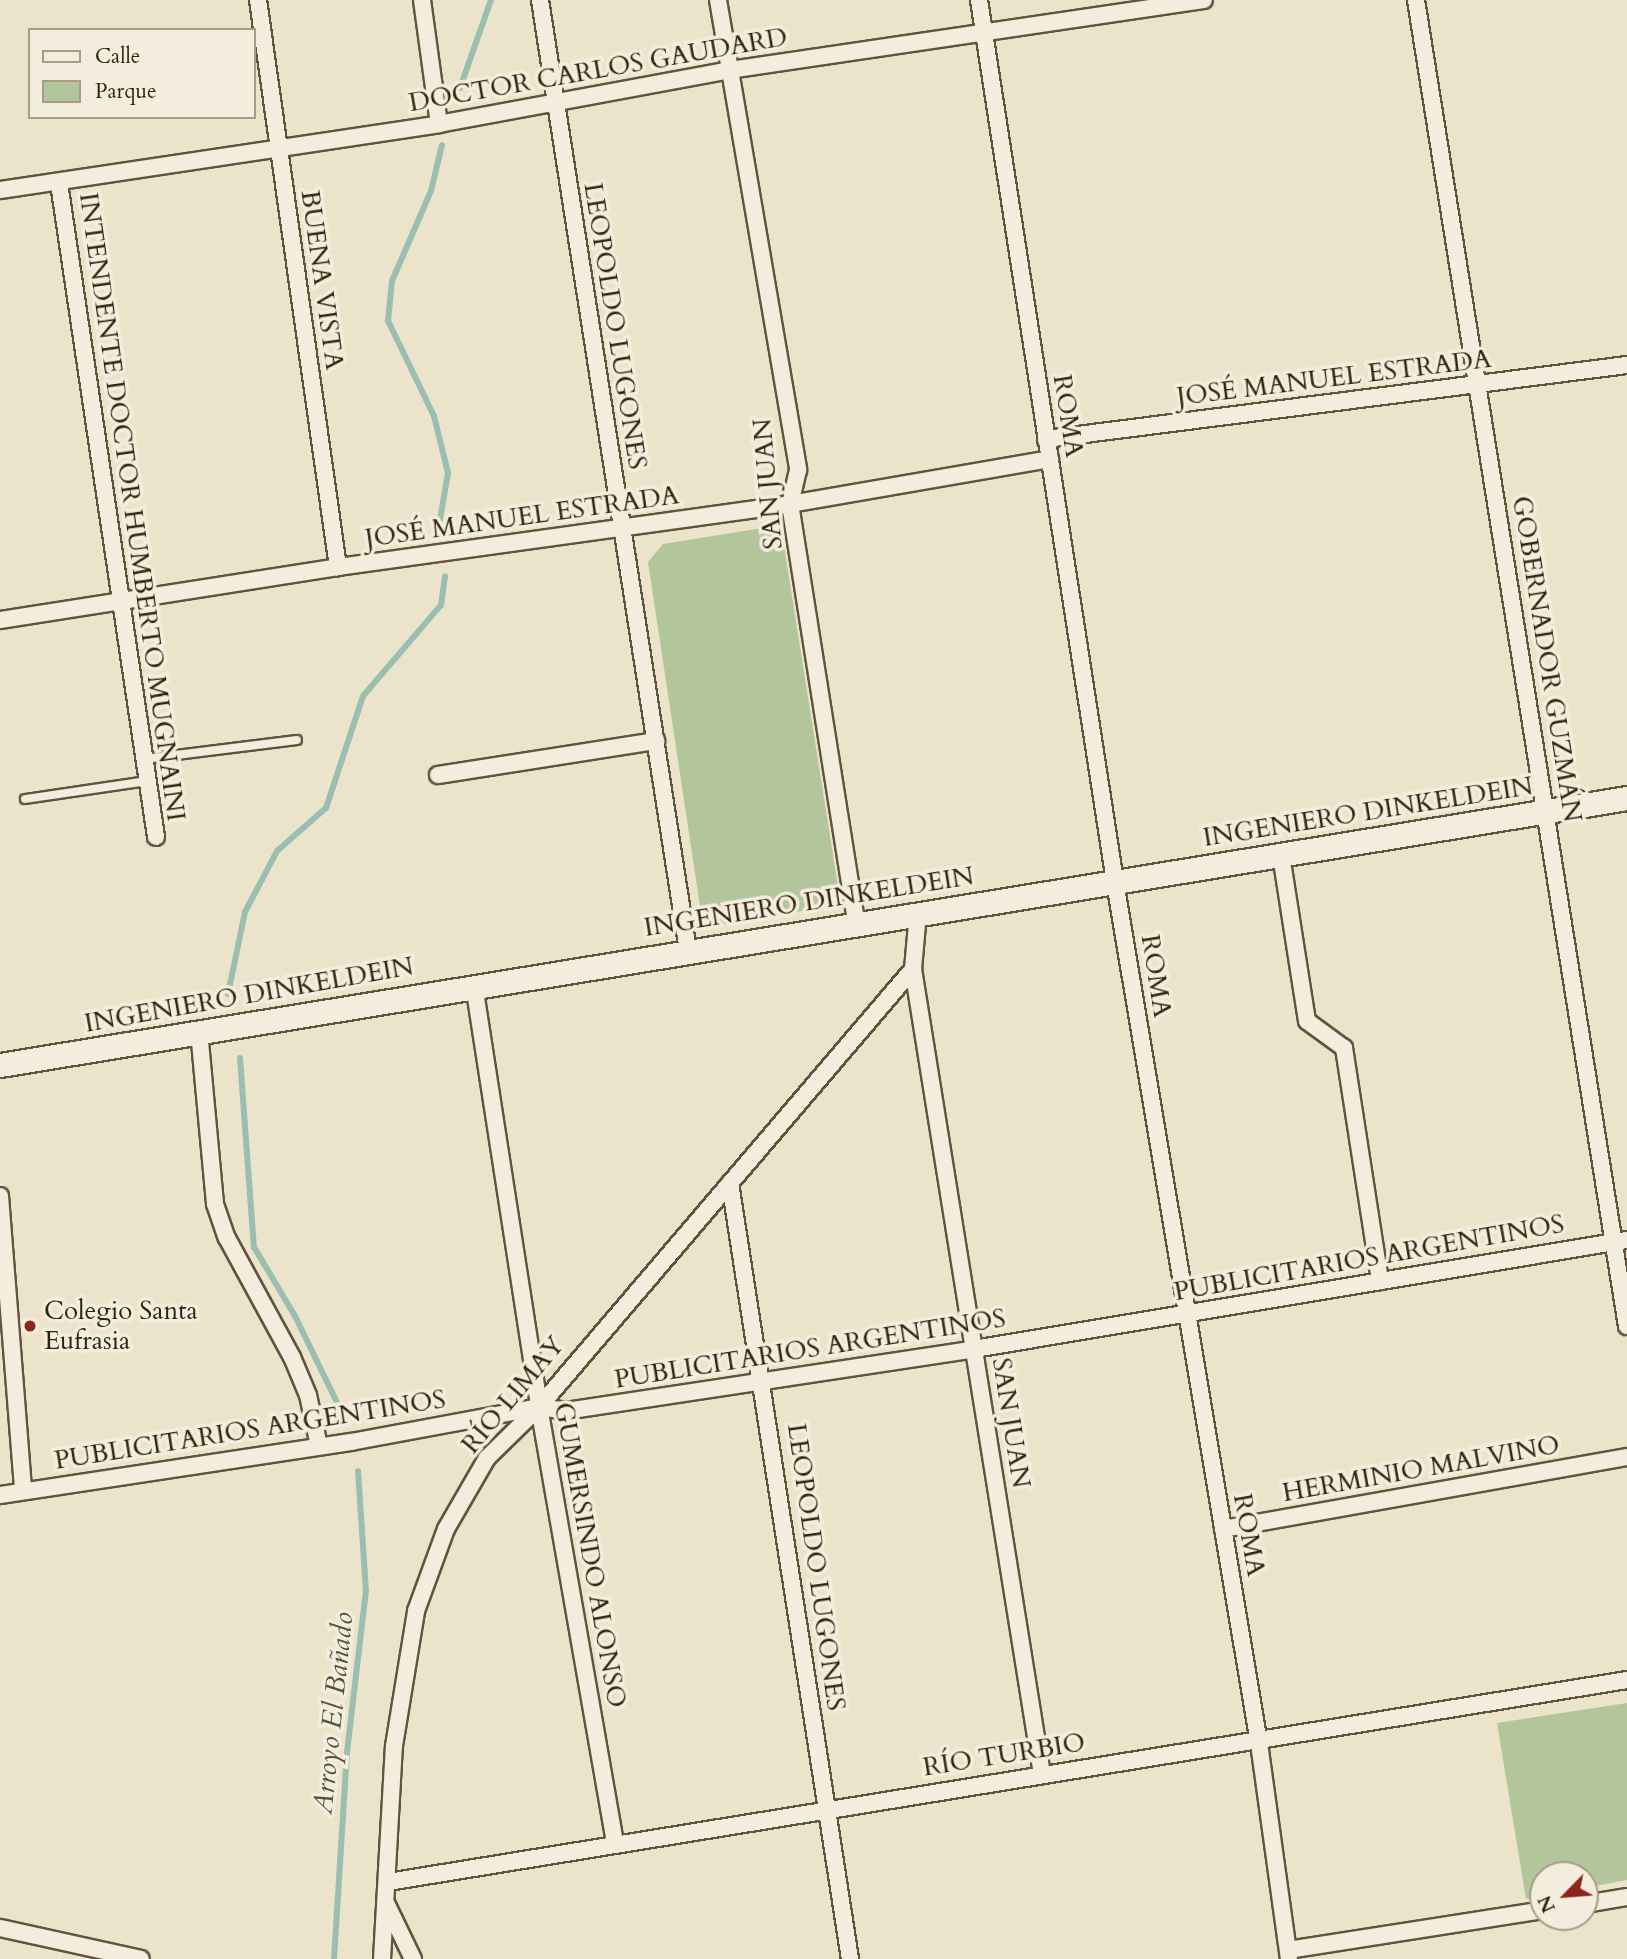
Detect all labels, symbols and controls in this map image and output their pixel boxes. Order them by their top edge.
street label: DOCTOR CARLOS GAUDARD [406,21,790,119]
legend [28,28,256,119]
text: Calle [95,42,140,71]
text: Parque [95,77,156,106]
street label: LEOPOLDO LUGONES [577,181,653,471]
street label: BUENA VISTA [294,188,350,372]
street label: INTENDENTE DOCTOR HUMBERTO MUGNAINI [72,191,192,823]
street label: JOSÉ MANUEL ESTRADA [1175,343,1493,413]
street label: ROMA [1046,372,1090,460]
street label: SAN JUAN [747,417,789,551]
street label: JOSÉ MANUEL ESTRADA [363,480,681,554]
street label: GOBERNADOR GUZMÁN [1506,494,1588,824]
street label: INGENIERO DINKELDEIN [1201,770,1535,854]
street label: INGENIERO DINKELDEIN [642,860,976,944]
street label: ROMA [1134,932,1178,1020]
street label: INGENIERO DINKELDEIN [82,951,416,1039]
street label: PUBLICITARIOS ARGENTINOS [1172,1208,1566,1308]
place label: Colegio Santa Eufrasia [44,1295,198,1356]
street label: PUBLICITARIOS ARGENTINOS [612,1303,1008,1395]
marker: Colegio Santa Eufrasia [22,1318,38,1334]
street label: RÍO LIMAY [455,1330,571,1460]
street label: SAN JUAN [985,1356,1037,1490]
street label: PUBLICITARIOS ARGENTINOS [52,1384,448,1476]
street label: GUMERSINDO ALONSO [548,1400,632,1710]
street label: LEOPOLDO LUGONES [780,1421,852,1713]
street label: HERMINIO MALVINO [1280,1429,1562,1509]
street label: ROMA [1226,1491,1272,1579]
water label: Arroyo El Bañado [306,1610,360,1816]
street label: RÍO TURBIO [921,1727,1087,1783]
north arrow [1529,1861,1599,1931]
text: N [1532,1891,1562,1917]

